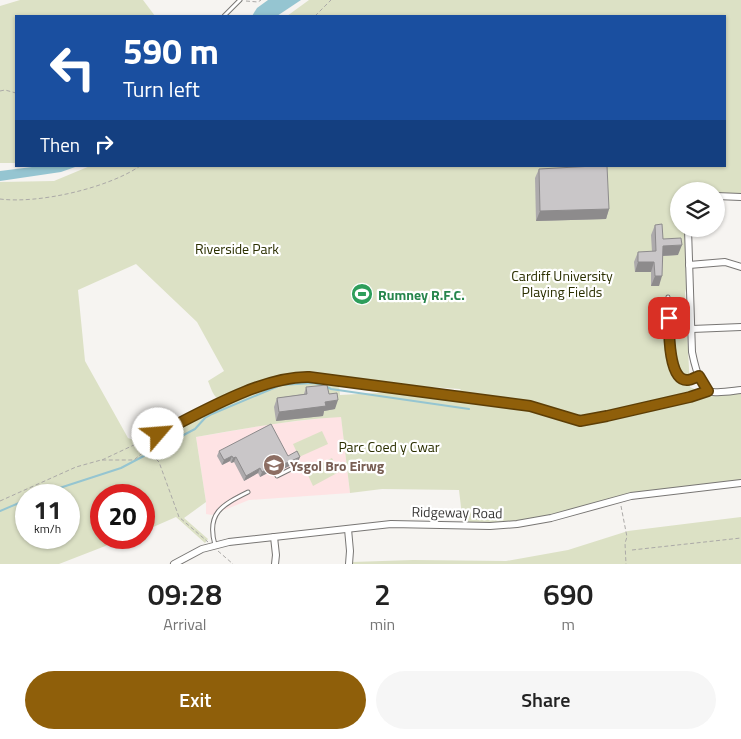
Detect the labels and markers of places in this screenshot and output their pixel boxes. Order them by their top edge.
sports icon: Rumney R.F.C. [350,282,374,306]
place label: Rumney R.F.C. [378,284,465,305]
pin [648,297,690,339]
school or university icon: Ysgol Bro Eirwg [262,453,286,477]
place label: Ysgol Bro Eirwg [290,455,385,476]

